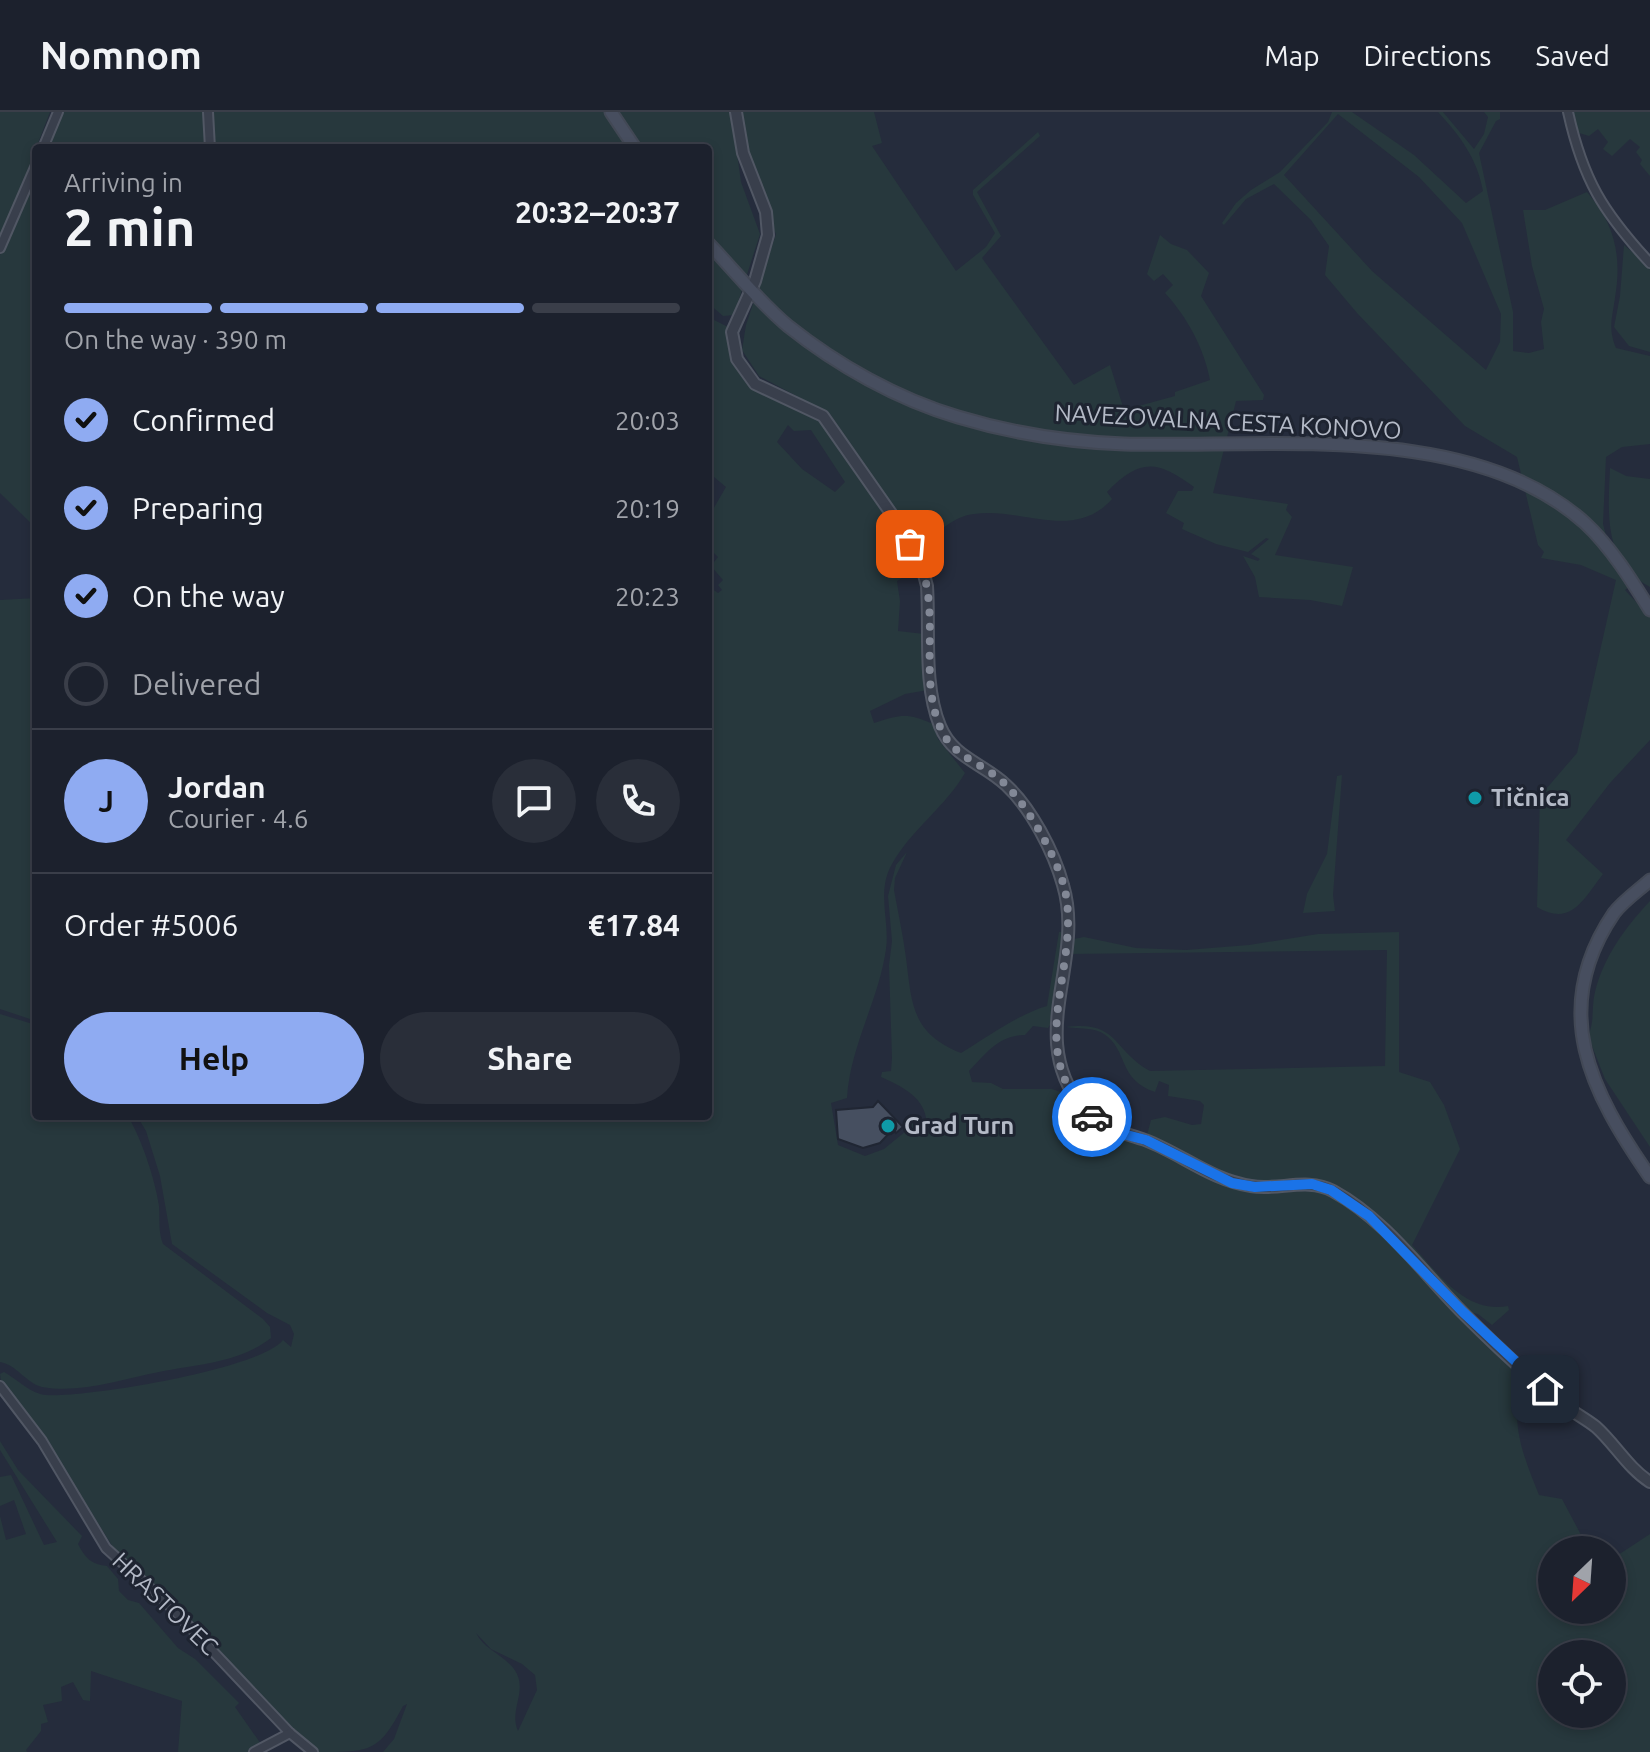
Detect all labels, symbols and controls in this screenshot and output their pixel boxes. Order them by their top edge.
text: Nomnom [40,34,202,76]
text: Map [1264,40,1320,71]
text: Directions [1364,40,1491,71]
text: Saved [1535,40,1610,71]
text: Arriving in [64,168,183,197]
text: 20:32–20:37 [515,195,680,229]
text: 2 min [64,198,195,256]
text: On the way · 390 m [64,325,287,354]
icon: check [64,398,108,442]
street label: NAVEZOVALNA CESTA KONOVO [1054,399,1402,444]
text: Confirmed [132,403,275,437]
text: 20:03 [615,406,680,435]
icon: check [64,486,108,530]
text: Preparing [132,491,264,525]
text: 20:19 [615,494,680,523]
pin [876,510,944,578]
icon: bag [888,522,932,566]
icon: check [64,574,108,618]
text: On the way [132,579,285,613]
text: 20:23 [615,582,680,611]
text: Delivered [132,667,261,701]
button: chat [492,759,576,843]
button: phone [596,759,680,843]
text: Jordan [168,770,266,804]
text: J [98,784,114,818]
place label: Tičnica [1491,784,1570,811]
marker: Tičnica [1466,789,1484,807]
text: Courier · 4.6 [168,804,308,833]
text: Order #5006 [64,908,238,942]
text: €17.84 [588,908,680,942]
button: Help [64,1012,364,1104]
button: Share [380,1012,680,1104]
courier [1052,1077,1132,1157]
icon: car [1070,1095,1114,1139]
place label: Grad Turn [904,1112,1014,1139]
marker: Grad Turn [879,1117,897,1135]
pin [1511,1355,1579,1423]
icon: home [1523,1367,1567,1411]
north arrow [1538,1536,1626,1624]
map controls [1538,1536,1626,1728]
street label: HRASTOVEC [107,1547,224,1661]
button: locate [1538,1640,1626,1728]

